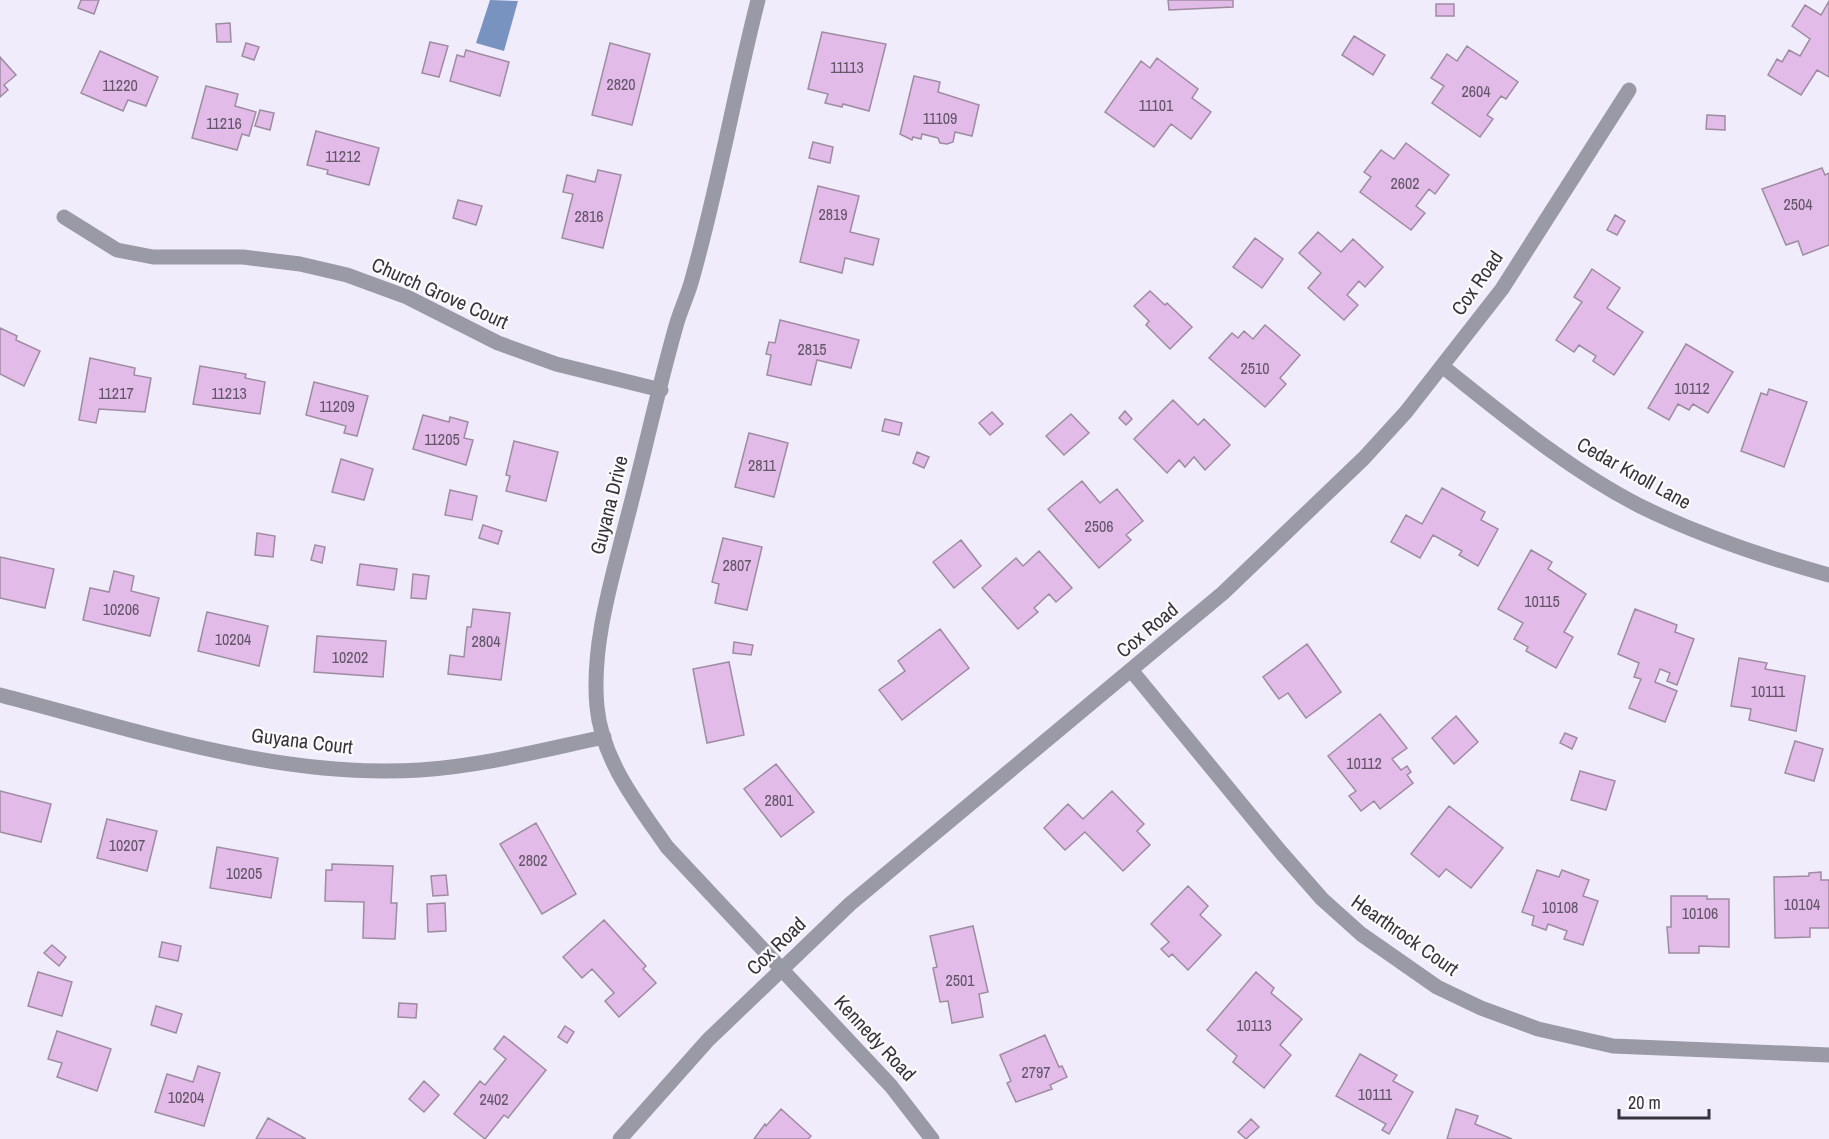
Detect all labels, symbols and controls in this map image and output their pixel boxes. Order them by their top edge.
house number: 11113 [830,56,864,78]
house number: 2820 [606,73,636,95]
house number: 11220 [102,74,138,96]
house number: 2604 [1461,80,1491,102]
house number: 11101 [1139,94,1174,116]
house number: 11109 [923,107,957,129]
house number: 11216 [206,112,242,134]
house number: 11212 [325,145,361,167]
house number: 2602 [1390,172,1420,194]
house number: 2504 [1783,193,1813,215]
house number: 2819 [818,203,848,225]
house number: 2816 [574,205,604,227]
street label: Cox Road [1445,245,1509,320]
street label: Church Grove Court [368,250,513,335]
house number: 2815 [797,338,827,360]
house number: 2510 [1240,357,1270,379]
house number: 10112 [1674,377,1710,399]
house number: 11217 [98,382,134,404]
house number: 11213 [211,382,247,404]
house number: 11209 [319,395,355,417]
house number: 11205 [424,428,460,450]
street label: Cedar Knoll Lane [1572,430,1696,515]
street label: Guyana Drive [583,453,634,557]
house number: 2811 [748,454,777,476]
house number: 2506 [1084,515,1114,537]
house number: 2807 [722,554,752,576]
house number: 10115 [1524,590,1560,612]
street label: Cox Road [1110,596,1183,663]
house number: 10206 [103,598,139,620]
house number: 10204 [215,628,251,650]
house number: 2804 [471,630,501,652]
house number: 10202 [332,646,368,668]
house number: 10111 [1751,680,1786,702]
street label: Guyana Court [250,721,355,760]
house number: 10112 [1346,752,1382,774]
house number: 2801 [764,789,794,811]
house number: 10207 [109,834,145,856]
house number: 2802 [518,849,548,871]
house number: 10205 [226,862,262,884]
street label: Hearthrock Court [1346,888,1465,982]
house number: 10104 [1784,893,1820,915]
house number: 10108 [1542,896,1578,918]
house number: 10106 [1682,902,1718,924]
street label: Cox Road [740,911,811,981]
house number: 2501 [945,969,975,991]
street label: Kennedy Road [828,989,922,1087]
house number: 10113 [1236,1014,1272,1036]
house number: 2797 [1021,1061,1051,1083]
scale bar [1619,1082,1709,1120]
house number: 10111 [1358,1083,1393,1105]
house number: 10204 [168,1086,204,1108]
house number: 2402 [479,1088,509,1110]
text: 20 m [1628,1090,1661,1115]

